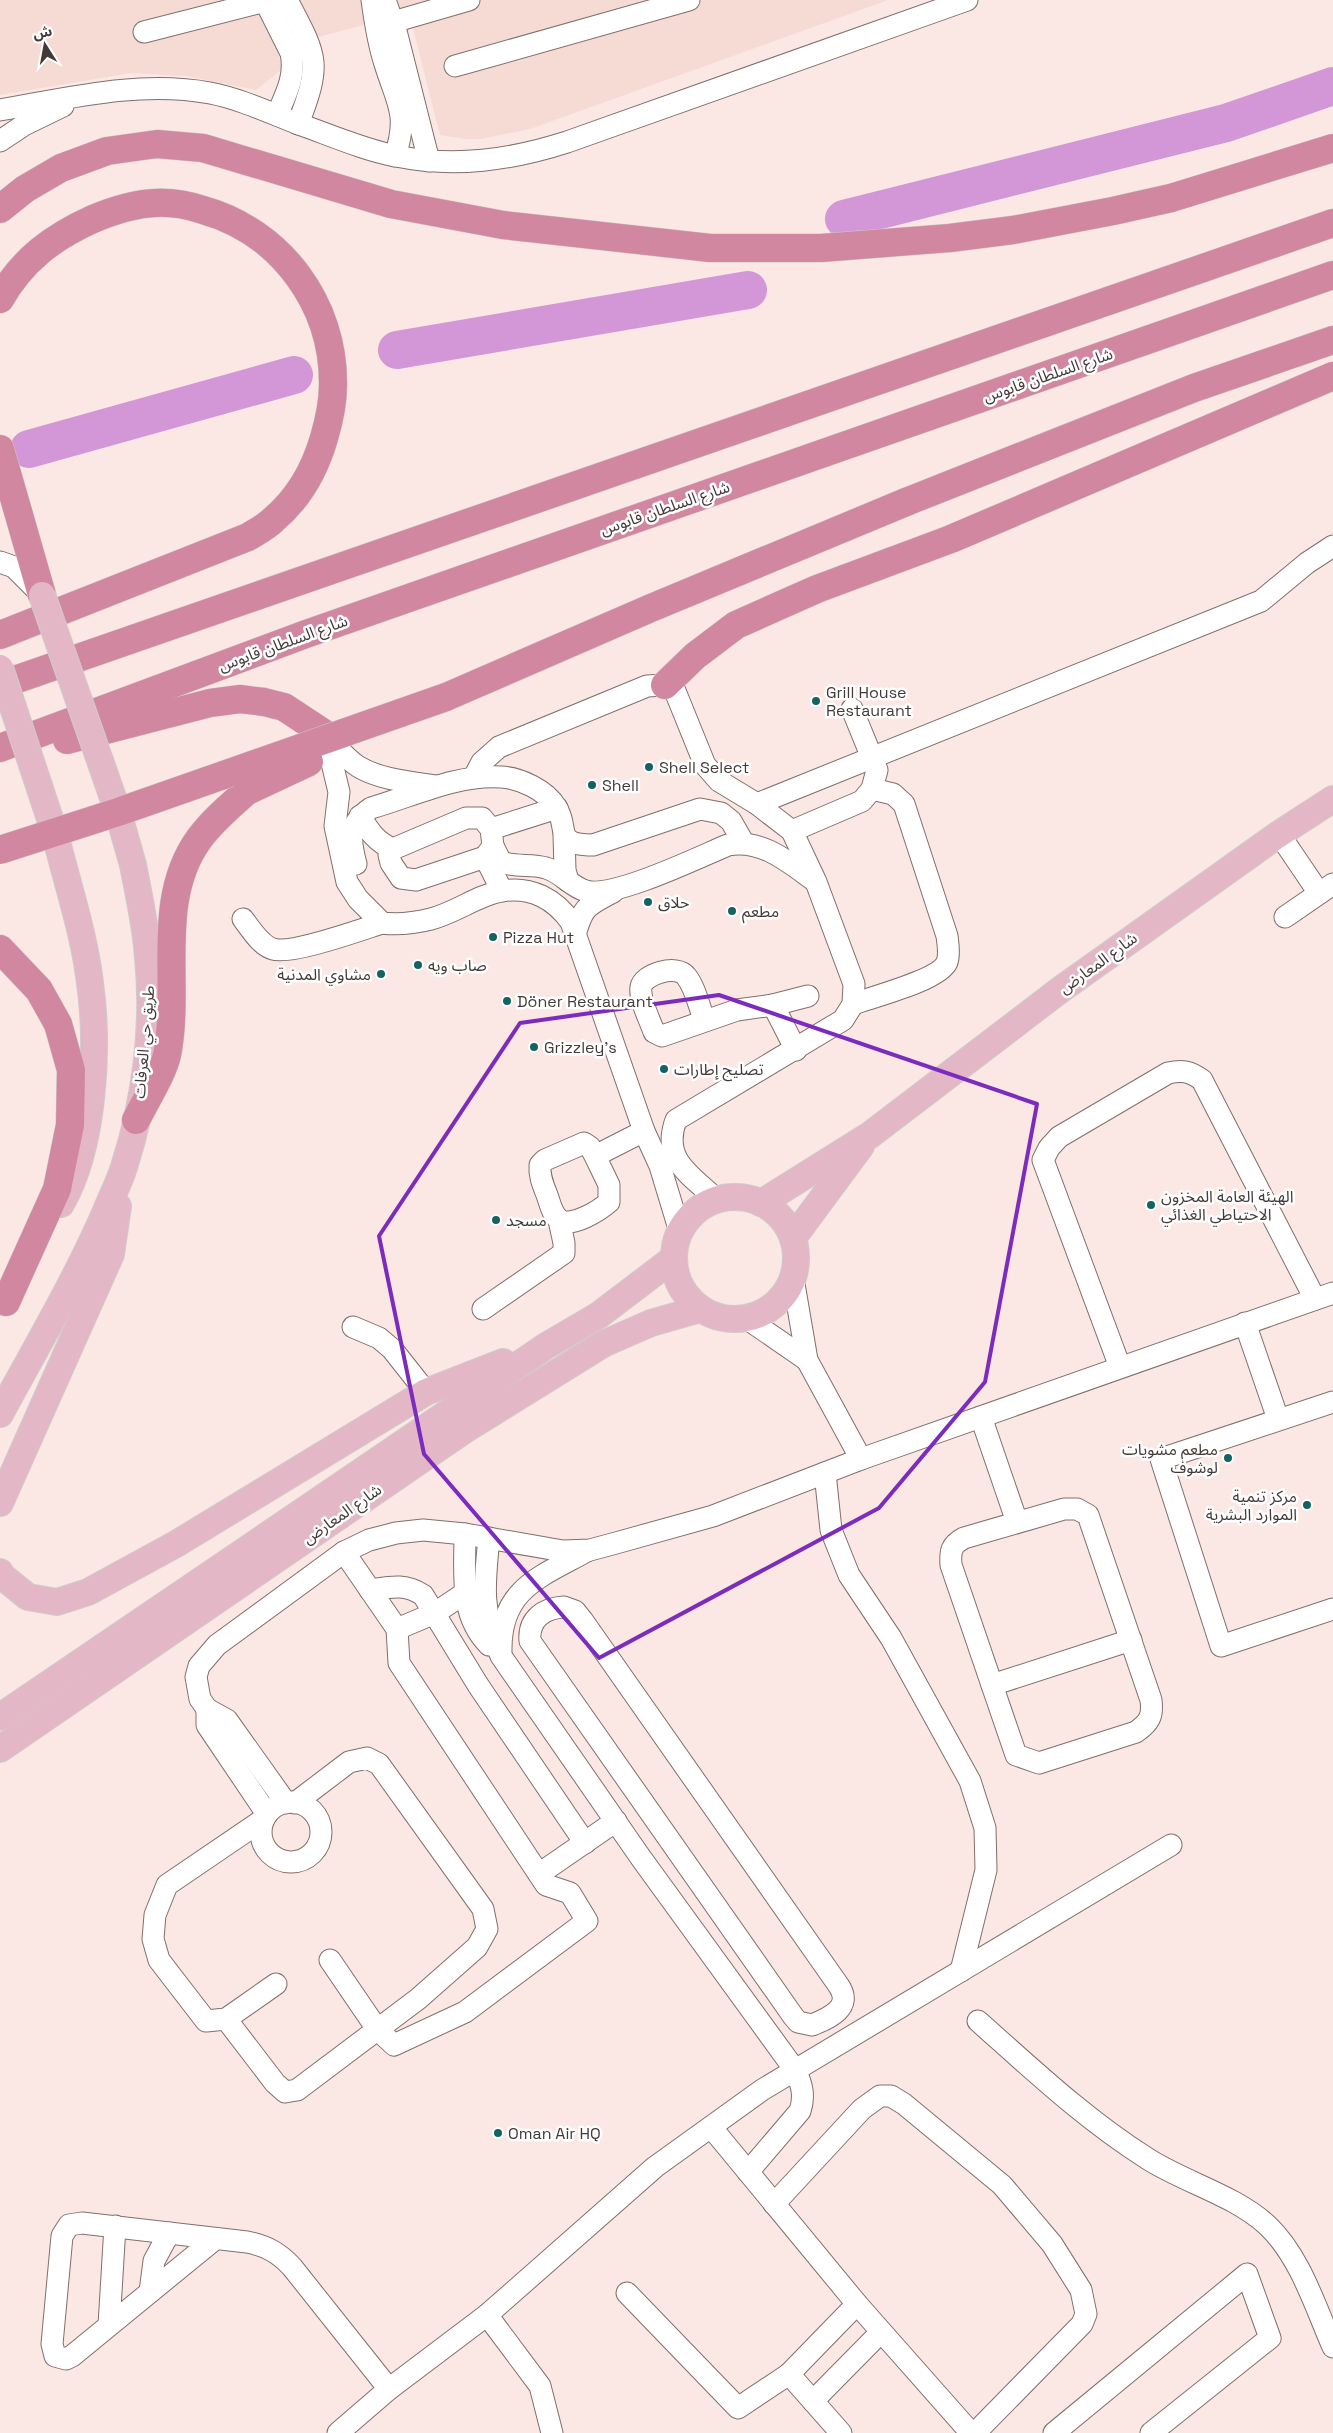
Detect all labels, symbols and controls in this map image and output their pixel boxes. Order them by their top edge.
north arrow [20,20,70,70]
text: ش [31,22,54,43]
street label: شارع السلطان قابوس [980,343,1116,409]
street label: شارع السلطان قابوس [597,476,733,542]
street label: شارع السلطان قابوس [216,610,351,678]
place label: Grill House Restaurant [826,682,912,721]
marker: Grill House Restaurant [810,695,822,707]
place label: Shell Select [659,757,749,778]
marker: Shell Select [643,761,655,773]
place label: Shell [602,775,639,796]
marker: Shell [586,779,598,791]
place label: حلاق [658,892,689,913]
marker: حلاق [642,896,654,908]
place label: مطعم [742,901,779,924]
marker: مطعم [726,905,738,917]
place label: Pizza Hut [503,927,574,948]
street label: شارع المعارض [1055,928,1142,1000]
marker: Pizza Hut [487,931,499,943]
place label: صاب ويه [428,955,487,976]
marker: صاب ويه [412,959,424,971]
place label: مشاوي المدنية [277,964,371,986]
marker: مشاوي المدنية [375,968,387,980]
street label: طريق حي العرفات [129,984,161,1100]
place label: Döner Restaurant [517,991,653,1012]
marker: Döner Restaurant [501,995,513,1007]
place label: Grizzley's [544,1037,617,1058]
marker: Grizzley's [528,1041,540,1053]
place label: تصليح إطارات [674,1059,764,1082]
marker: تصليح إطارات [658,1063,670,1075]
place label: الهيئة العامة المخزون الاحتياطي الغذائي [1161,1186,1294,1226]
marker: الهيئة العامة المخزون الاحتياطي الغذائي [1145,1199,1157,1211]
place label: مسجد [506,1210,547,1231]
marker: مسجد [490,1214,502,1226]
place label: مطعم مشويات لوشوف [1122,1439,1218,1478]
marker: مطعم مشويات لوشوف [1222,1452,1234,1464]
street label: شارع المعارض [298,1479,387,1551]
place label: مركز تنمية الموارد البشرية [1206,1486,1297,1525]
marker: مركز تنمية الموارد البشرية [1301,1499,1313,1511]
place label: Oman Air HQ [508,2123,601,2144]
marker: Oman Air HQ [492,2127,504,2139]

